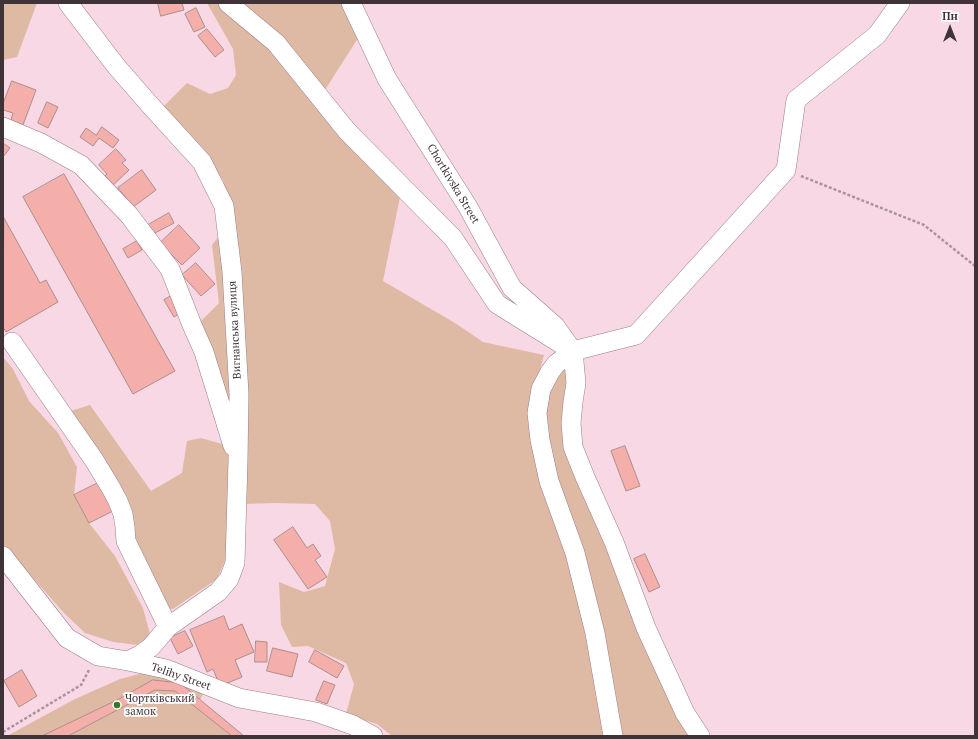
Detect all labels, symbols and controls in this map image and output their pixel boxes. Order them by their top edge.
north arrow [930,8,970,48]
text: Пн [942,9,958,23]
street label: Chortkivska Street [424,142,482,226]
street label: Вигнанська вулиця [226,280,244,380]
street label: Telihy Street [149,661,213,693]
place label: Чортківський замок [125,692,195,718]
marker: Чортківський замок [112,700,122,710]

